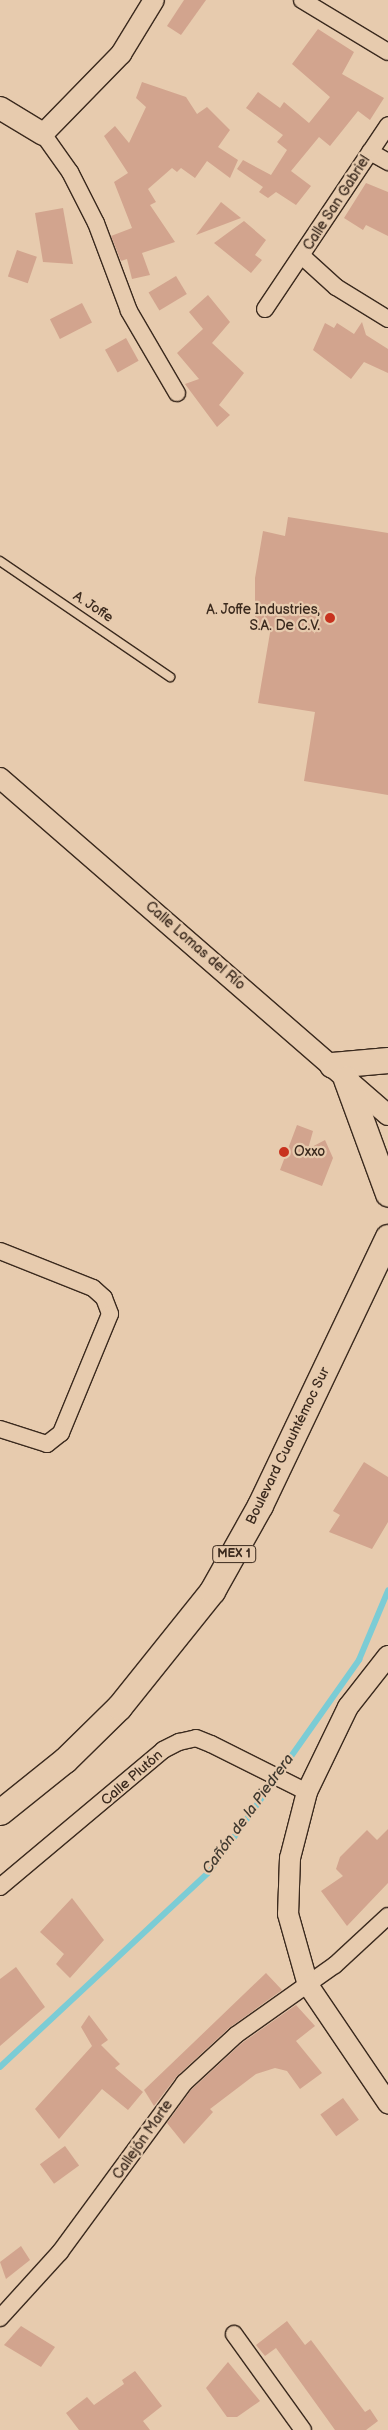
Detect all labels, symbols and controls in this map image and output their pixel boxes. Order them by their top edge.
street label: Calle San Gabriel [300,152,374,254]
street label: A. Joffe [69,588,117,626]
place label: A. Joffe Industries, S.A. De C.V. [206,602,320,634]
marker: A. Joffe Industries, S.A. De C.V. [324,612,336,624]
street label: Calle Lomas del Río [142,898,248,994]
place label: Oxxo [294,1144,325,1160]
marker: Oxxo [278,1146,290,1158]
street label: Boulevard Cuauhtémoc Sur [243,1365,333,1527]
road number: MEX 1 [212,1545,256,1564]
street label: Calle Plutón [98,1747,166,1809]
water label: Cañón de la Piedrera [198,1750,298,1878]
street label: Callejón Marte [110,2097,176,2183]

